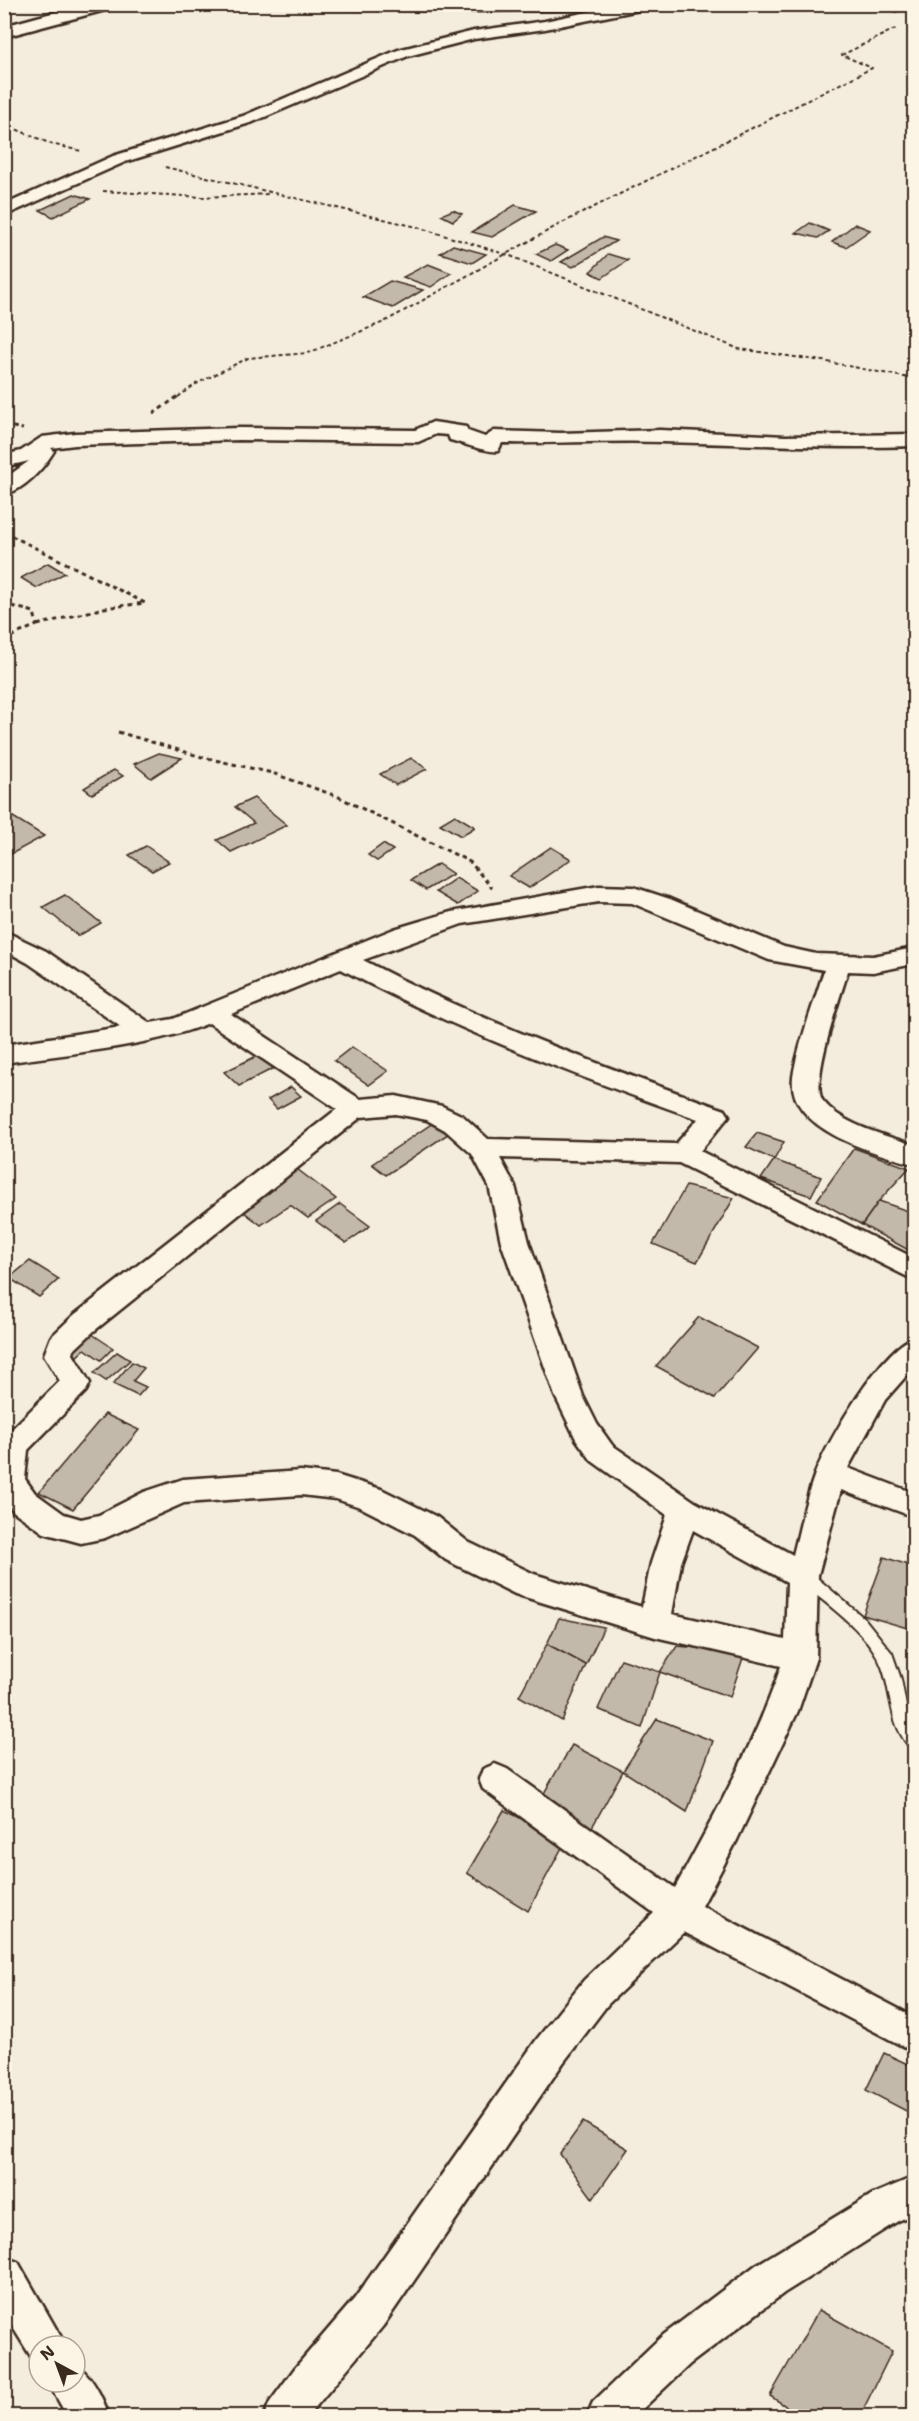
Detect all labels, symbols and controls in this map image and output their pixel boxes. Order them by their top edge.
north arrow [27,2334,87,2394]
text: N [36,2341,59,2365]

